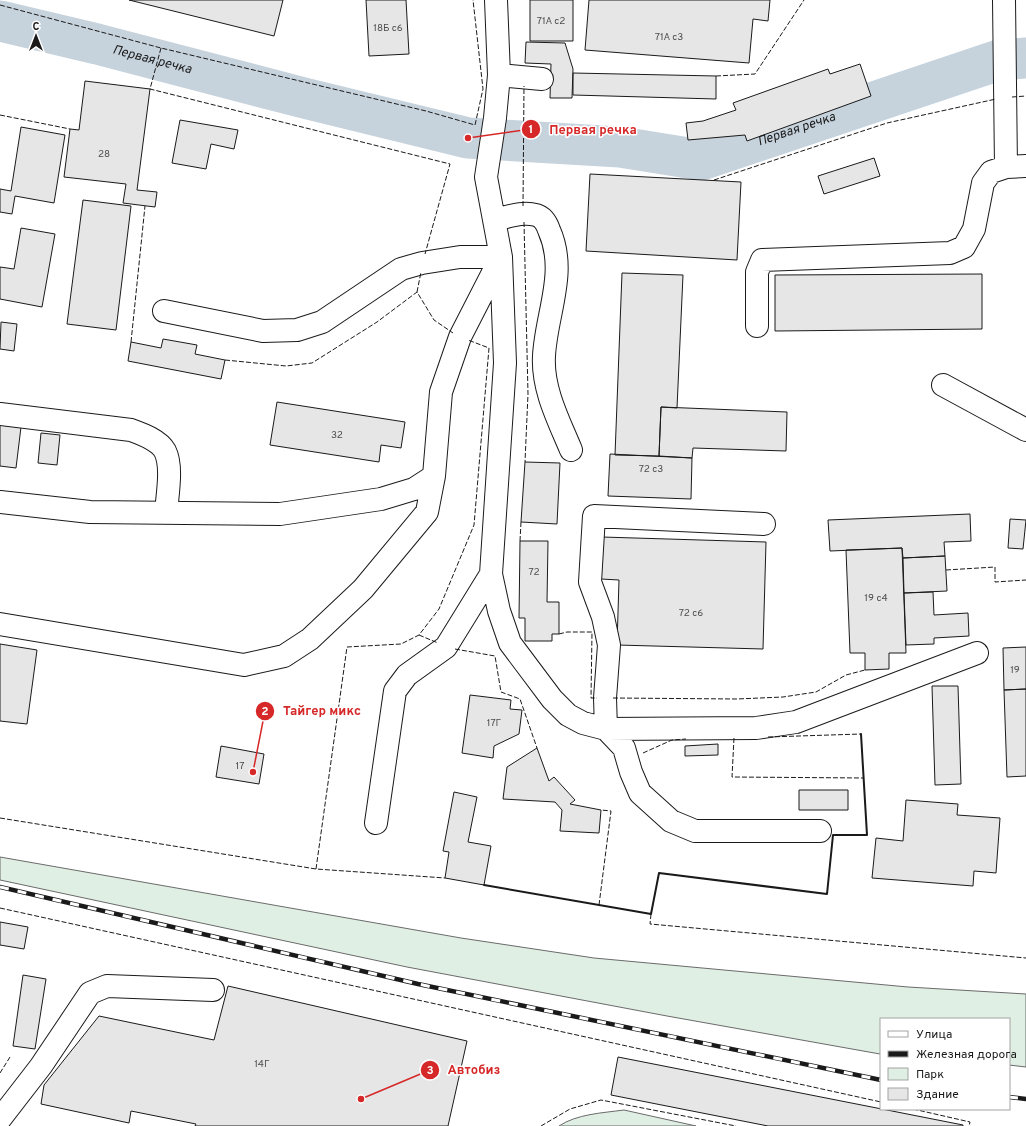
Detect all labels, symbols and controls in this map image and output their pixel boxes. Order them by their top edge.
house number: 71А с2 [537,15,565,28]
north arrow [16,16,56,56]
text: С [32,20,40,34]
house number: 18Б с6 [373,22,403,35]
house number: 71А с3 [655,31,683,44]
water label: Первая речка [111,42,194,78]
water label: Первая речка [756,109,838,151]
callout: Первая речка [521,117,645,142]
text: 1 [529,122,533,138]
text: Первая речка [549,123,637,139]
house number: 28 [98,148,110,161]
house number: 32 [331,429,343,442]
house number: 72 с3 [639,463,663,476]
house number: 72 [528,566,540,579]
house number: 19 с4 [864,592,888,605]
house number: 72 с6 [679,607,703,620]
house number: 19 [1010,664,1020,677]
callout: Тайгер микс [255,698,369,723]
text: 2 [261,704,269,720]
text: Тайгер микс [283,704,361,720]
house number: 17Г [487,717,502,730]
house number: 17 [236,760,244,773]
legend [880,1018,1010,1110]
text: Улица [916,1027,952,1043]
text: Железная дорога [916,1047,1017,1063]
callout: Автобиз [420,1057,509,1082]
house number: 14Г [254,1058,270,1071]
text: 3 [426,1063,434,1079]
text: Автобиз [448,1063,501,1079]
text: Парк [916,1067,944,1083]
text: Здание [916,1087,959,1103]

